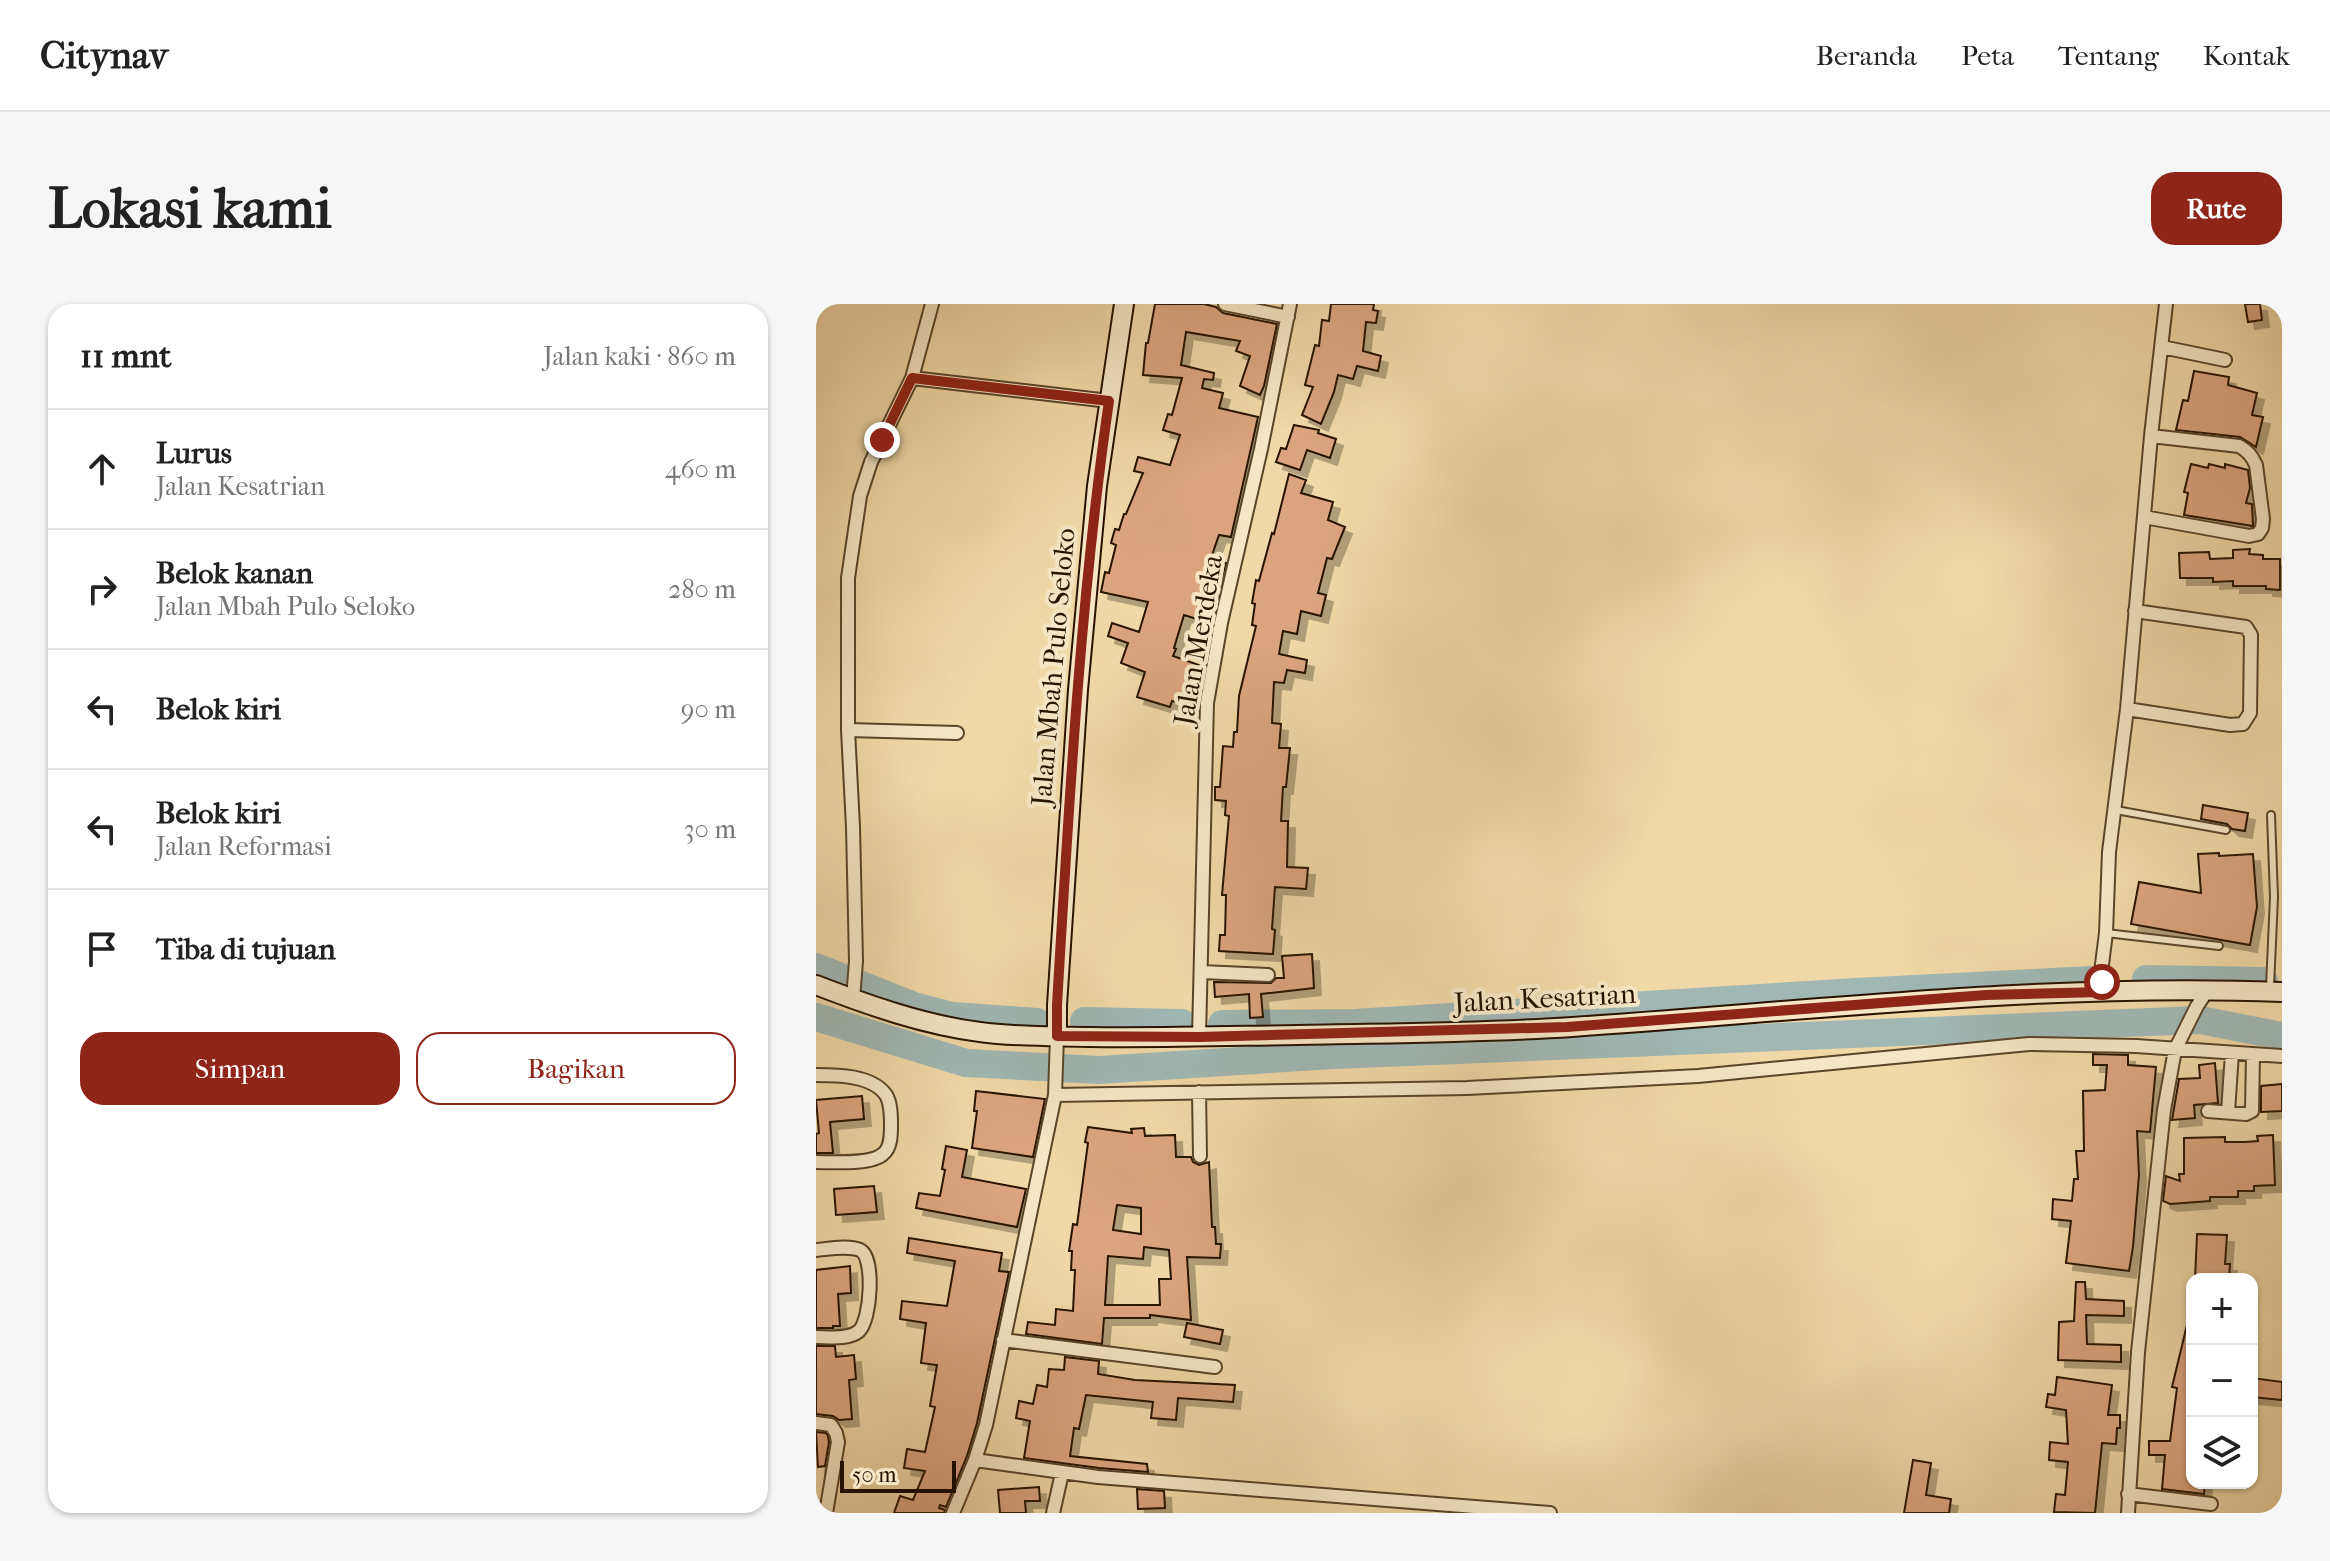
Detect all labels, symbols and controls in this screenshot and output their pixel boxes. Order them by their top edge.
text: Citynav [40,33,168,78]
text: Beranda [1816,39,1917,72]
text: Peta [1961,39,2014,72]
text: Tentang [2058,39,2159,72]
text: Kontak [2203,39,2290,72]
button: Rute [2151,172,2282,245]
text: Lokasi kami [48,176,332,241]
text: 11 mnt [80,336,171,376]
text: Jalan kaki · 860 m [543,341,736,372]
route end [864,422,900,458]
text: Lurus [156,436,232,471]
icon: ahead [80,447,124,491]
text: 460 m [665,454,736,485]
text: Jalan Kesatrian [156,471,325,502]
street label: Jalan Mbah Pulo Seloko [1024,527,1082,809]
street label: Jalan Merdeka [1166,551,1229,730]
text: Belok kanan [156,556,313,591]
icon: right [80,567,124,611]
text: 280 m [668,574,736,605]
text: Jalan Mbah Pulo Seloko [156,591,415,622]
icon: left [80,687,124,731]
text: Belok kiri [156,692,281,727]
text: 90 m [681,694,736,725]
text: Belok kiri [156,796,281,831]
icon: left [80,807,124,851]
text: 30 m [684,814,736,845]
text: Jalan Reformasi [156,831,332,862]
icon: arrive [80,927,124,971]
text: Tiba di tujuan [156,932,336,967]
route start [2084,964,2120,1000]
street label: Jalan Kesatrian [1451,977,1637,1019]
button: Simpan [80,1032,400,1105]
button: Bagikan [416,1032,736,1105]
map controls [2186,1273,2258,1489]
button: + [2186,1273,2258,1345]
button: − [2186,1345,2258,1417]
button: layers [2186,1417,2258,1489]
scale bar [840,1457,956,1493]
text: 50 m [852,1462,897,1488]

